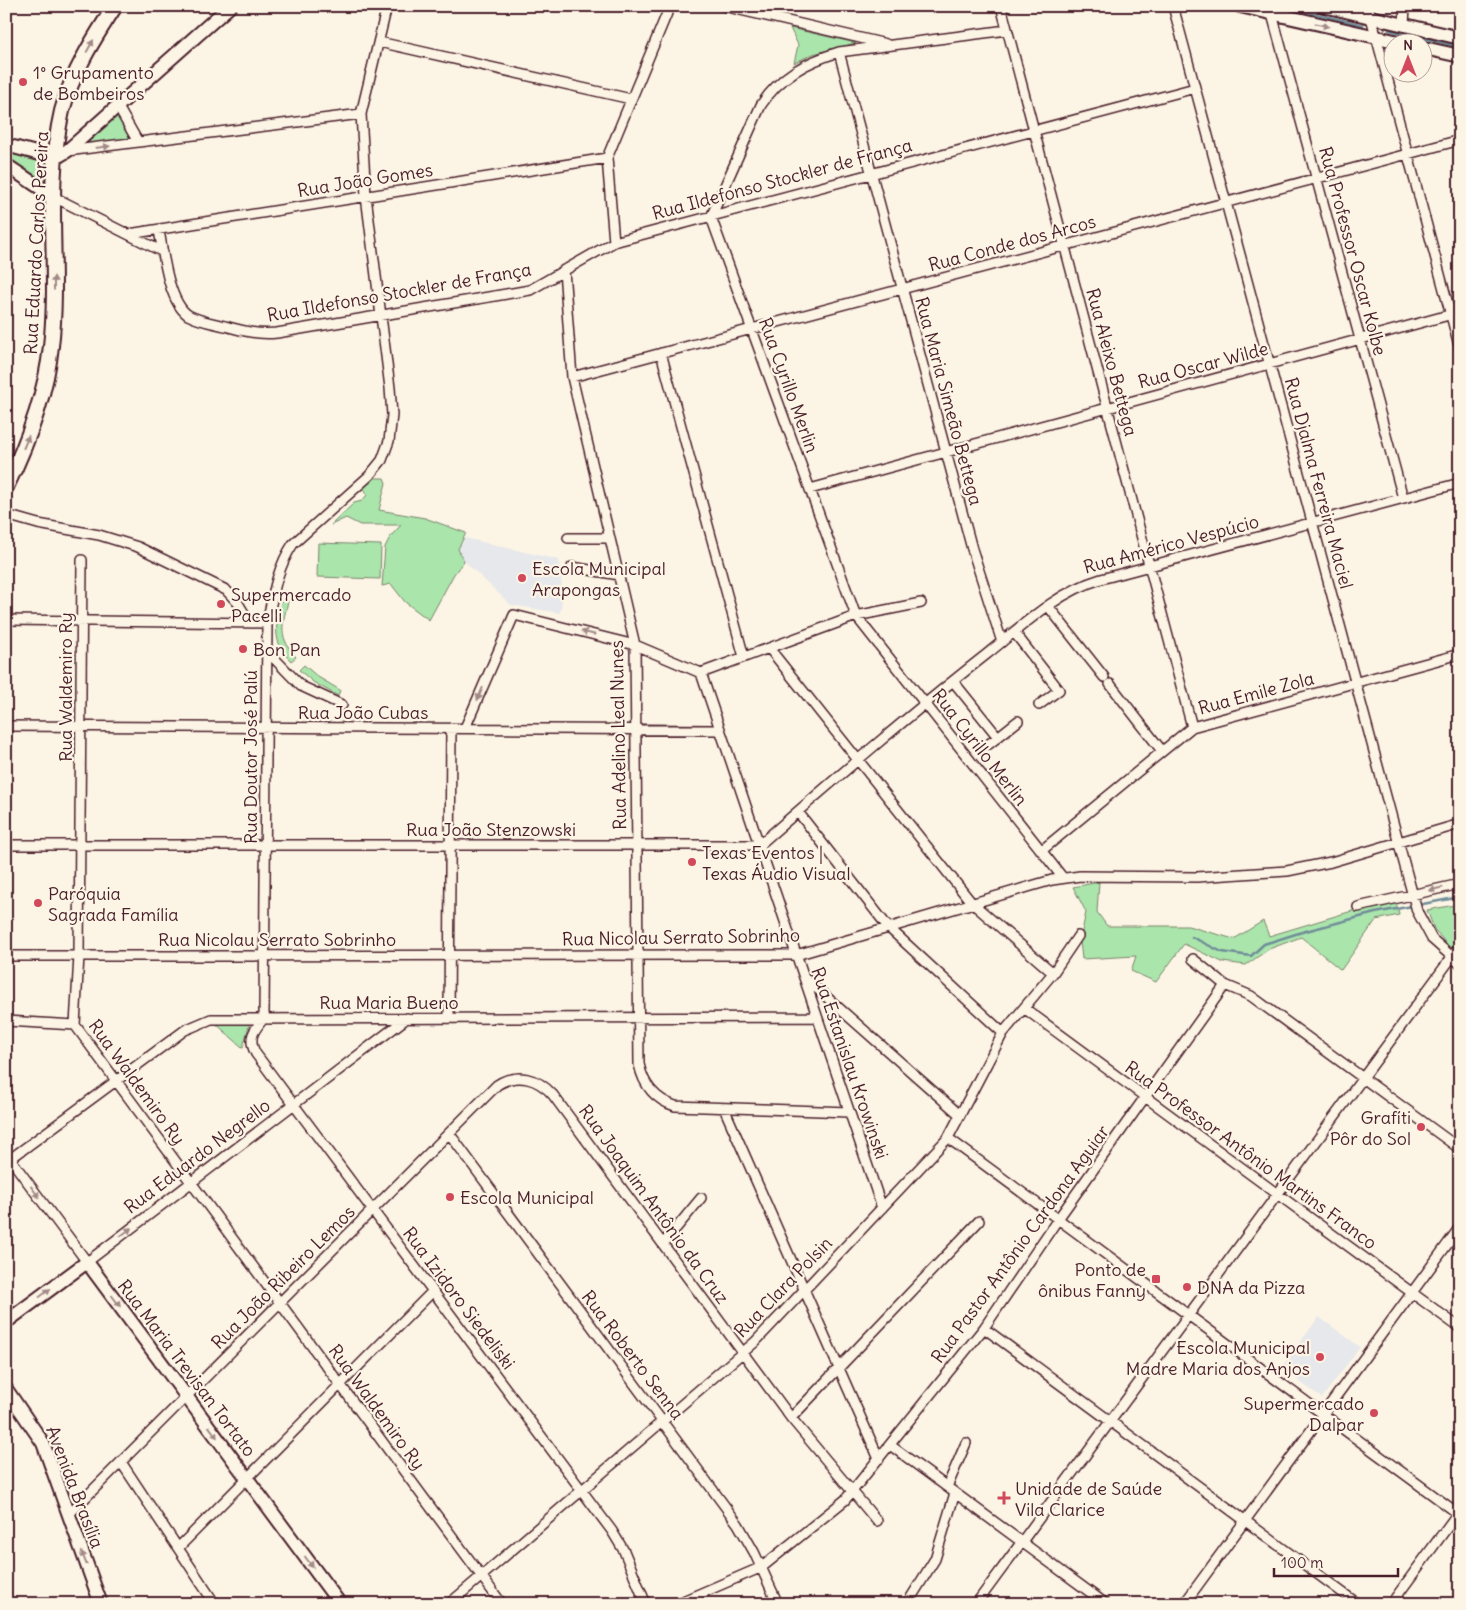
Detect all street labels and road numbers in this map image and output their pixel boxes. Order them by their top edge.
street label: Rua Eduardo Carlos Pereira [19,131,53,355]
street label: Rua Ildefonso Stockler de França [650,133,914,225]
street label: Rua Professor Oscar Kolbe [1314,144,1392,358]
street label: Rua João Gomes [296,158,434,202]
street label: Rua Conde dos Arcos [926,210,1098,276]
street label: Rua Ildefonso Stockler de França [265,257,533,327]
street label: Rua Aleixo Bettega [1081,286,1143,438]
street label: Rua Maria Simeão Bettega [910,294,988,508]
street label: Rua Cyrillo Merlin [754,314,824,456]
street label: Rua Oscar Wilde [1135,337,1271,393]
street label: Rua Djalma Ferreira Maciel [1280,375,1358,591]
street label: Rua Américo Vespúcio [1081,510,1261,578]
street label: Rua Waldemiro Ry [54,612,77,762]
street label: Rua Adelino Leal Nunes [605,640,631,830]
street label: Rua Emile Zola [1196,667,1316,719]
street label: Rua Doutor José Palú [239,670,262,844]
street label: Rua Cyrillo Merlin [927,684,1033,810]
street label: Rua João Cubas [298,701,428,724]
street label: Rua João Stenzowski [406,818,576,841]
street label: Rua Nicolau Serrato Sobrinho [562,923,800,951]
street label: Rua Nicolau Serrato Sobrinho [158,928,396,951]
street label: Rua Estanislau Krowinski [806,964,894,1162]
street label: Rua Maria Bueno [319,991,459,1014]
street label: Rua Waldemiro Ry [84,1015,190,1149]
street label: Rua Professor Antônio Martins Franco [1120,1056,1382,1254]
street label: Rua Eduardo Negrello [119,1094,275,1218]
street label: Rua Joaquim Antônio da Cruz [574,1100,734,1308]
street label: Rua Pastor Antônio Cardona Aguiar [926,1120,1114,1367]
street label: Rua João Ribeiro Lemos [206,1200,360,1354]
street label: Rua Izidoro Siedeliski [398,1222,520,1374]
street label: Rua Clara Polsin [729,1232,837,1342]
street label: Rua Maria Trevisan Tortato [113,1275,261,1461]
street label: Rua Roberto Senna [577,1286,689,1424]
street label: Rua Waldemiro Ry [324,1340,430,1474]
street label: Avenida Brasília [41,1423,109,1551]

